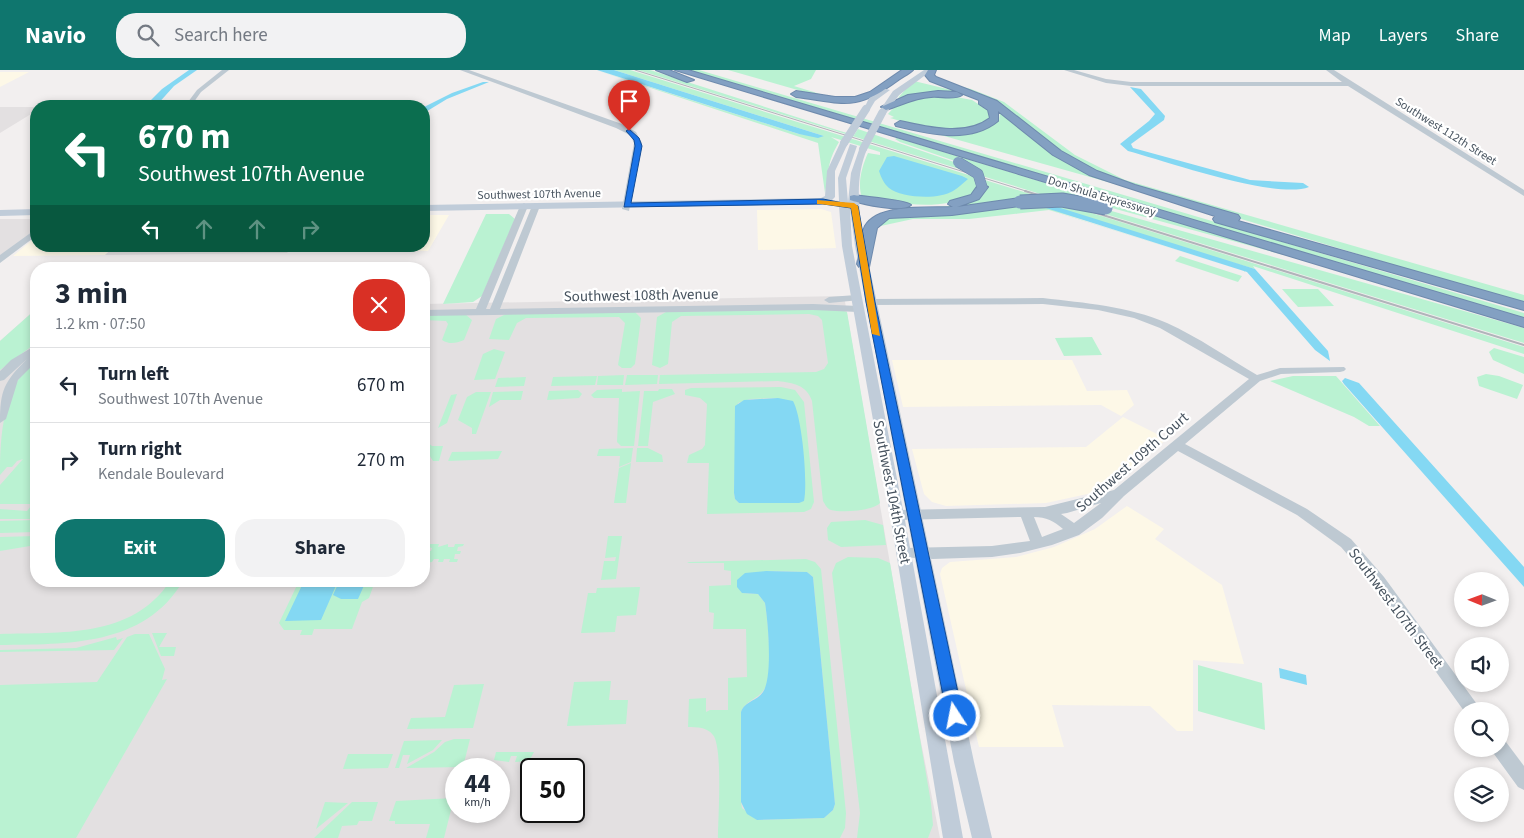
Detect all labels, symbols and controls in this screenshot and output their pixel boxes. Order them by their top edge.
search box [116,13,466,58]
text: Navio [25,18,86,53]
icon: search [134,21,162,49]
text: Search here [174,22,268,49]
text: Map [1319,23,1351,48]
text: Layers [1379,23,1428,48]
text: Share [1456,23,1499,48]
pin [608,80,650,131]
icon: arrive [615,87,643,115]
street label: Southwest 112th Street [1392,93,1500,170]
text: 670 m [138,112,230,162]
icon: left [55,120,120,185]
text: Southwest 107th Avenue [138,158,365,190]
street label: Don Shula Expressway [1046,172,1158,221]
street label: Southwest 107th Avenue [477,185,601,204]
icon: left [137,215,165,243]
icon: ahead [190,215,218,243]
icon: ahead [243,215,271,243]
icon: right [296,215,324,243]
text: 3 min [55,272,128,315]
button: close [353,279,405,331]
street label: Southwest 108th Avenue [564,284,718,307]
text: 1.2 km · 07:50 [55,313,145,335]
text: Turn left [98,361,169,388]
icon: left [55,371,83,399]
text: 670 m [357,372,405,399]
text: Southwest 107th Avenue [98,388,263,410]
street label: Southwest 109th Court [1071,407,1193,517]
street label: Southwest 104th Street [867,418,916,566]
text: Turn right [98,436,182,463]
icon: right [55,446,83,474]
text: 270 m [357,447,405,474]
text: Kendale Boulevard [98,463,224,485]
button: Exit [55,519,225,577]
button: Share [235,519,405,577]
street label: Southwest 107th Street [1343,544,1448,673]
north arrow [1454,572,1509,628]
map controls [1454,572,1509,822]
button: sound [1454,637,1509,692]
position arrow [928,689,980,741]
button: search [1454,702,1509,757]
speed limit sign: 50 [520,758,585,823]
text: 44 [464,766,491,802]
button: layers [1454,767,1509,822]
text: km/h [464,794,491,811]

